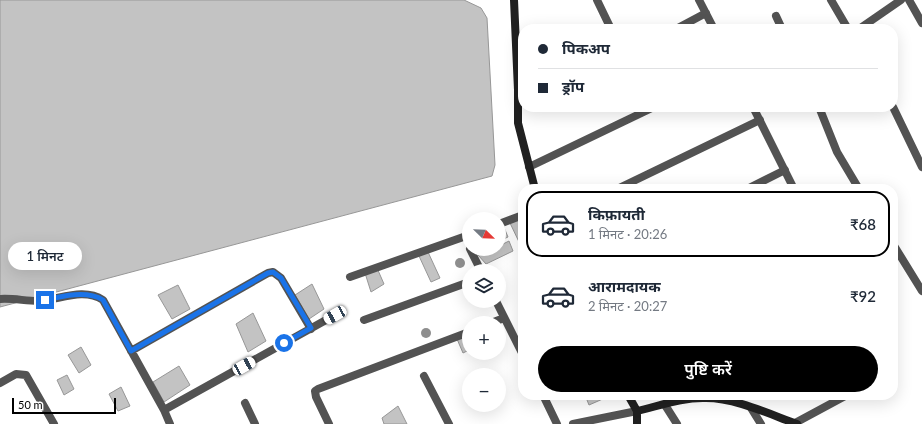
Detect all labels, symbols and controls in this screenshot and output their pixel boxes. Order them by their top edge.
text: पिकअप [562,39,610,57]
text: ड्रॉप [562,77,584,95]
text: किफ़ायती [588,205,645,223]
icon: car [540,206,576,242]
north arrow [462,212,506,256]
map controls [462,212,506,412]
text: ₹68 [850,215,876,233]
text: 1 मिनट · 20:26 [588,226,667,242]
callout: 1 मिनट [8,242,82,270]
text: 1 मिनट [26,248,64,264]
button: layers [462,264,506,308]
text: आरामदायक [588,277,661,295]
icon: car [540,278,576,314]
text: ₹92 [850,287,876,305]
route end [36,291,54,309]
text: 2 मिनट · 20:27 [588,298,667,314]
car [322,304,348,326]
button: + [462,316,506,360]
route start [275,334,293,352]
button: पुष्टि करें [538,346,878,392]
car [231,355,257,377]
button: − [462,368,506,412]
scale bar [12,396,116,415]
text: 50 m [18,398,43,411]

